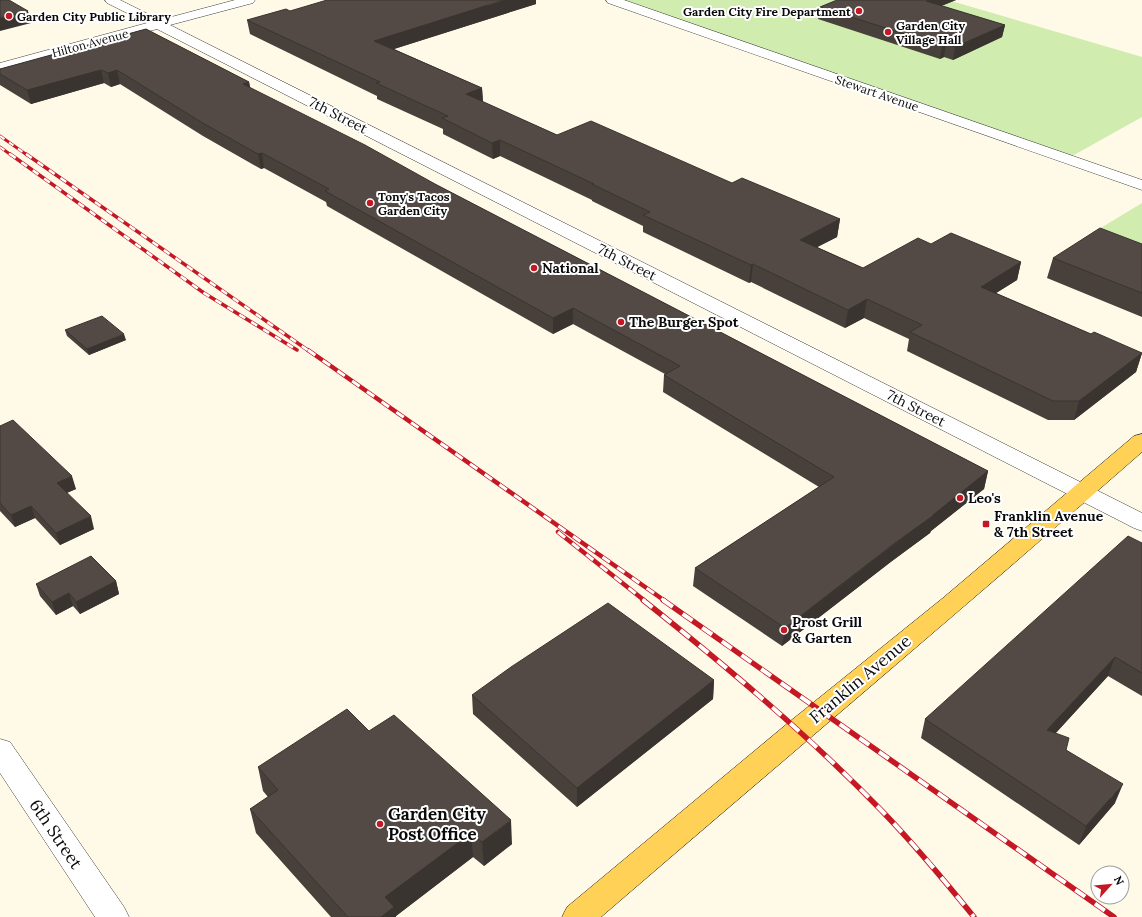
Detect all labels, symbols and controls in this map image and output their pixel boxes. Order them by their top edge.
place label: Garden City Fire Department [683,4,852,19]
marker: Garden City Fire Department [854,6,864,16]
place label: Garden City Public Library [17,9,171,24]
marker: Garden City Public Library [4,11,14,21]
place label: Garden City Village Hall [896,18,966,47]
street label: Hilton Avenue [50,25,130,60]
marker: Garden City Village Hall [883,27,893,37]
street label: Stewart Avenue [833,72,921,114]
street label: 7th Street [306,93,371,138]
place label: Tony's Tacos Garden City [378,189,450,218]
marker: Tony's Tacos Garden City [365,198,375,208]
street label: 7th Street [595,240,660,285]
place label: National [542,259,599,277]
marker: National [529,263,539,273]
place label: The Burger Spot [629,313,739,331]
marker: The Burger Spot [616,317,626,327]
street label: 7th Street [884,386,949,431]
place label: Leo's [968,489,1001,507]
marker: Leo's [955,493,965,503]
place label: Franklin Avenue & 7th Street [994,507,1104,541]
marker: Franklin Avenue & 7th Street [981,519,991,529]
place label: Prost Grill & Garten [792,613,863,647]
marker: Prost Grill & Garten [779,625,789,635]
street label: Franklin Avenue [804,630,916,728]
street label: 6th Street [25,795,88,873]
place label: Garden City Post Office [388,803,487,845]
marker: Garden City Post Office [375,819,385,829]
north arrow [1090,865,1130,905]
text: N [1111,873,1127,888]

